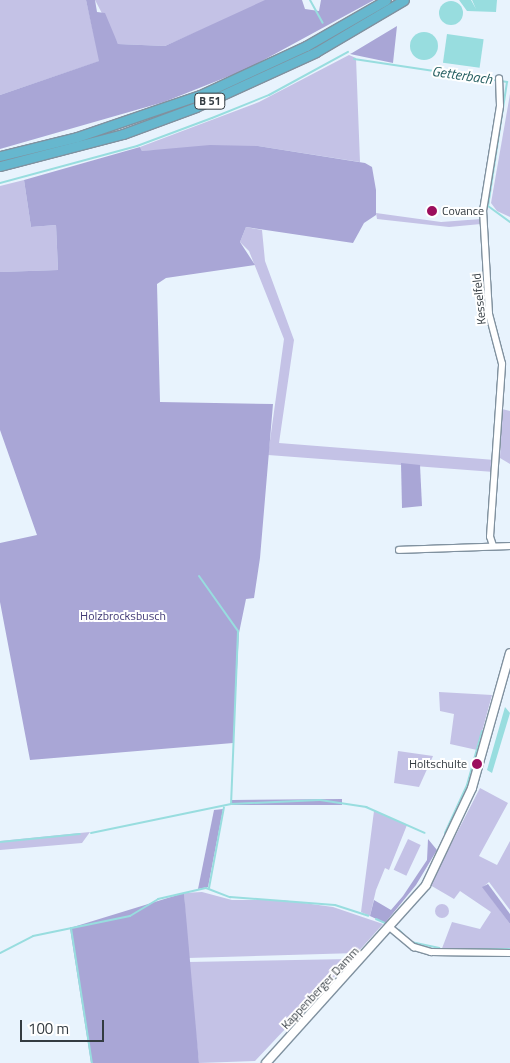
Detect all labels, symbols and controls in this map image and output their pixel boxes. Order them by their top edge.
water label: Getterbach [431,62,493,88]
road number: B 51 [194,92,226,110]
place label: Covance [442,204,484,218]
marker: Covance [426,205,438,217]
street label: Kesselfeld [469,273,489,325]
park label: Holzbrocksbusch [80,609,166,623]
place label: Holtschulte [409,757,467,771]
marker: Holtschulte [471,758,483,770]
street label: Kappenberger Damm [278,944,362,1032]
scale bar [22,1010,106,1042]
text: 100 m [28,1017,69,1040]

